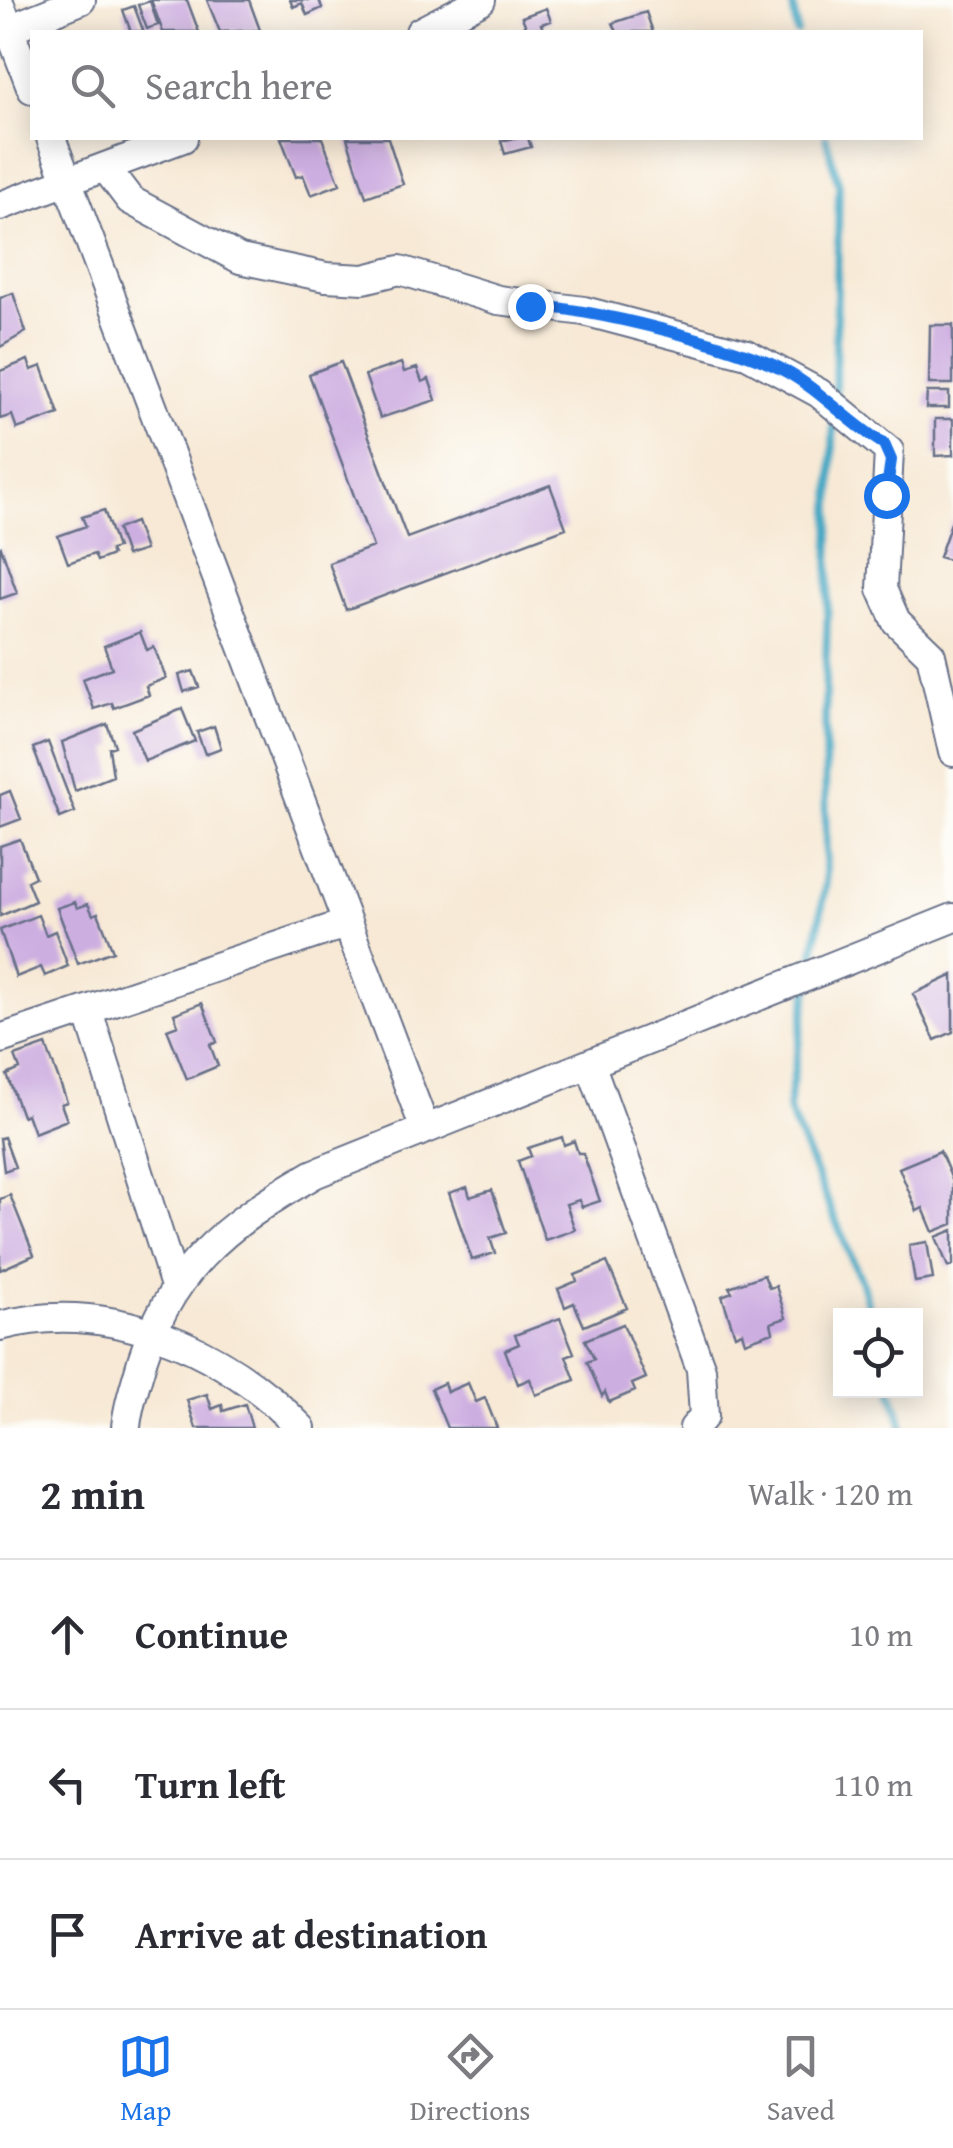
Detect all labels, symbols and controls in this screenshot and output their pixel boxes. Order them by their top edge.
search box [30,30,923,140]
text: Search here [145,57,333,113]
icon: search [65,58,120,113]
route end [508,284,554,330]
route start [864,473,910,519]
map controls [833,1308,923,1398]
button: locate [833,1308,923,1398]
text: 2 min [40,1463,145,1524]
text: Walk · 120 m [748,1470,913,1517]
text: Continue [135,1606,288,1662]
icon: ahead [40,1607,95,1662]
text: 10 m [849,1611,913,1658]
text: Turn left [135,1756,286,1812]
icon: left [40,1757,95,1812]
text: 110 m [834,1761,913,1808]
text: Arrive at destination [135,1906,488,1962]
icon: arrive [40,1907,95,1962]
tab: Map [118,2029,173,2130]
tab: Directions [410,2029,530,2130]
tab: Saved [767,2029,835,2130]

